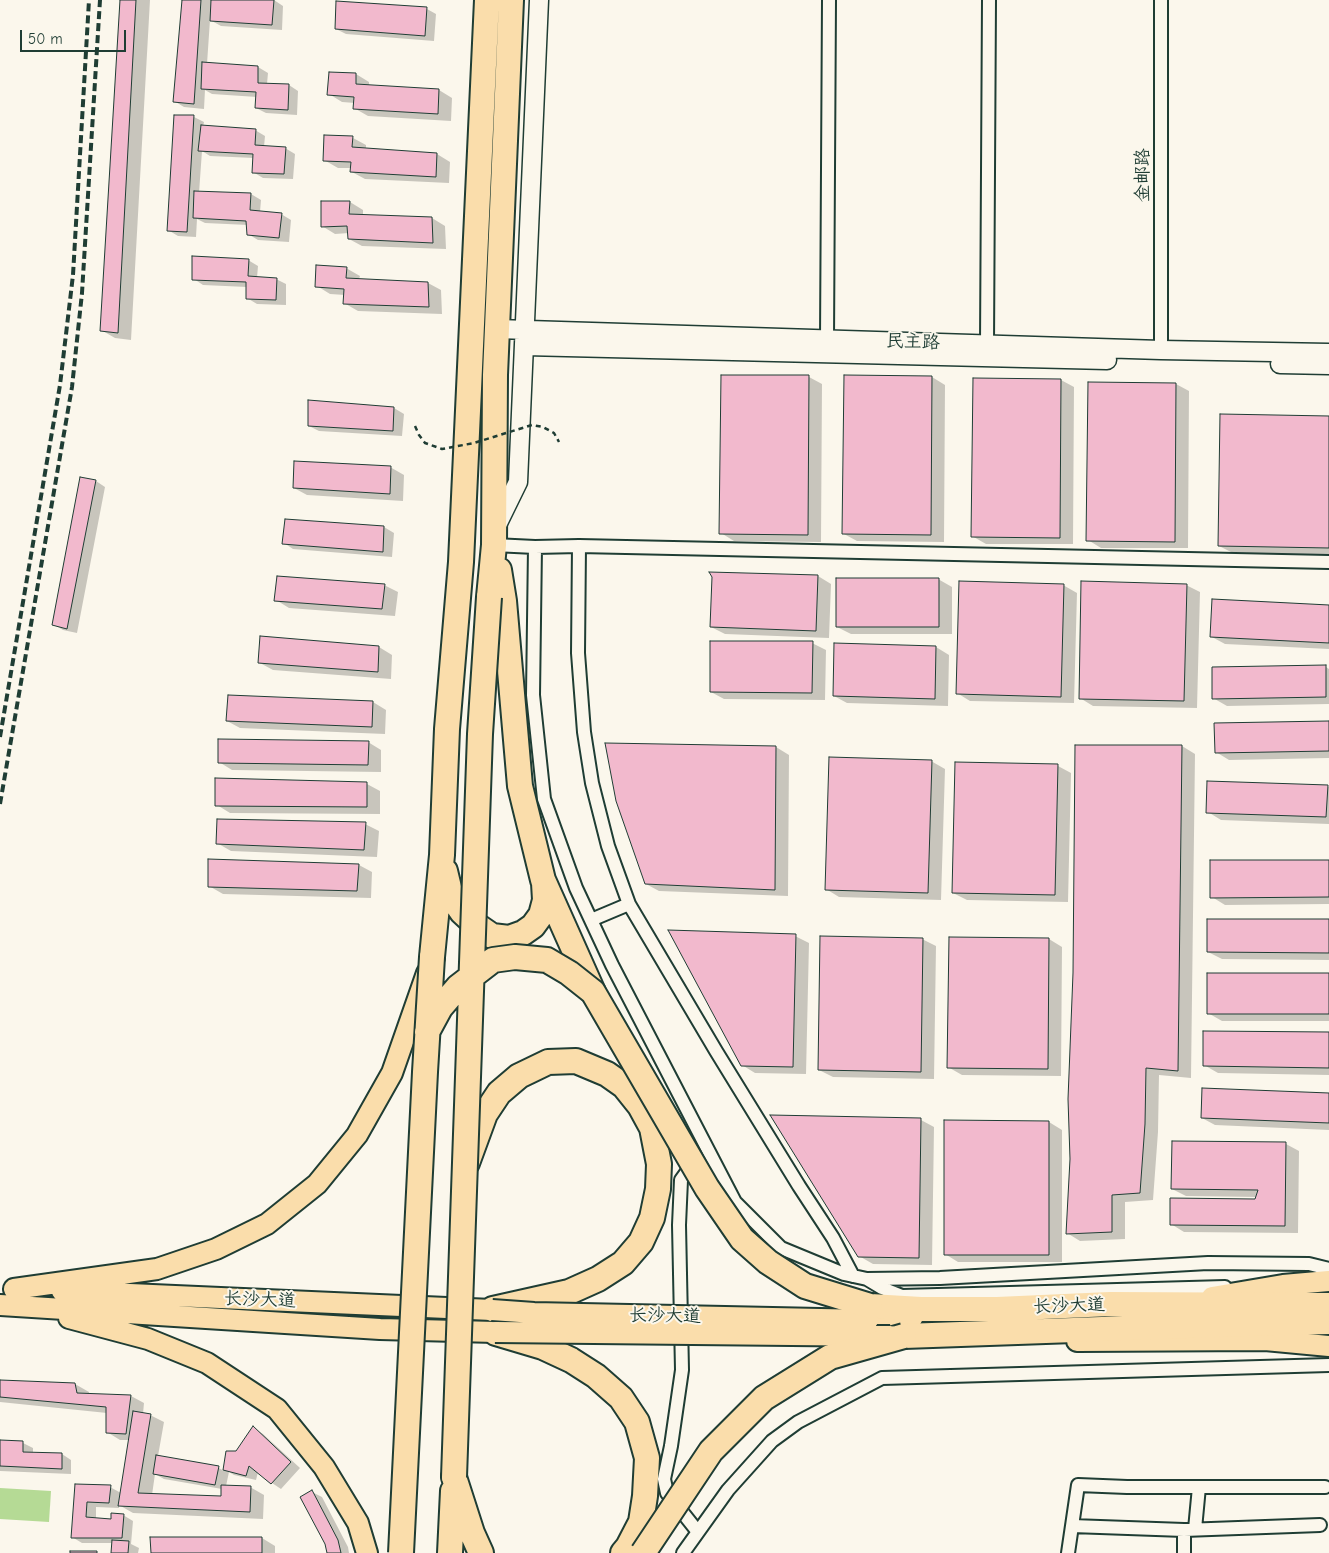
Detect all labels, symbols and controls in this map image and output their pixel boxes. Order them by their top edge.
scale bar [22,20,129,52]
text: 50 m [28,30,63,48]
street label: 金邮路 [1132,148,1154,202]
street label: 民主路 [886,330,940,354]
street label: 长沙大道 [224,1288,296,1312]
street label: 长沙大道 [1033,1294,1105,1318]
street label: 长沙大道 [629,1305,701,1327]

